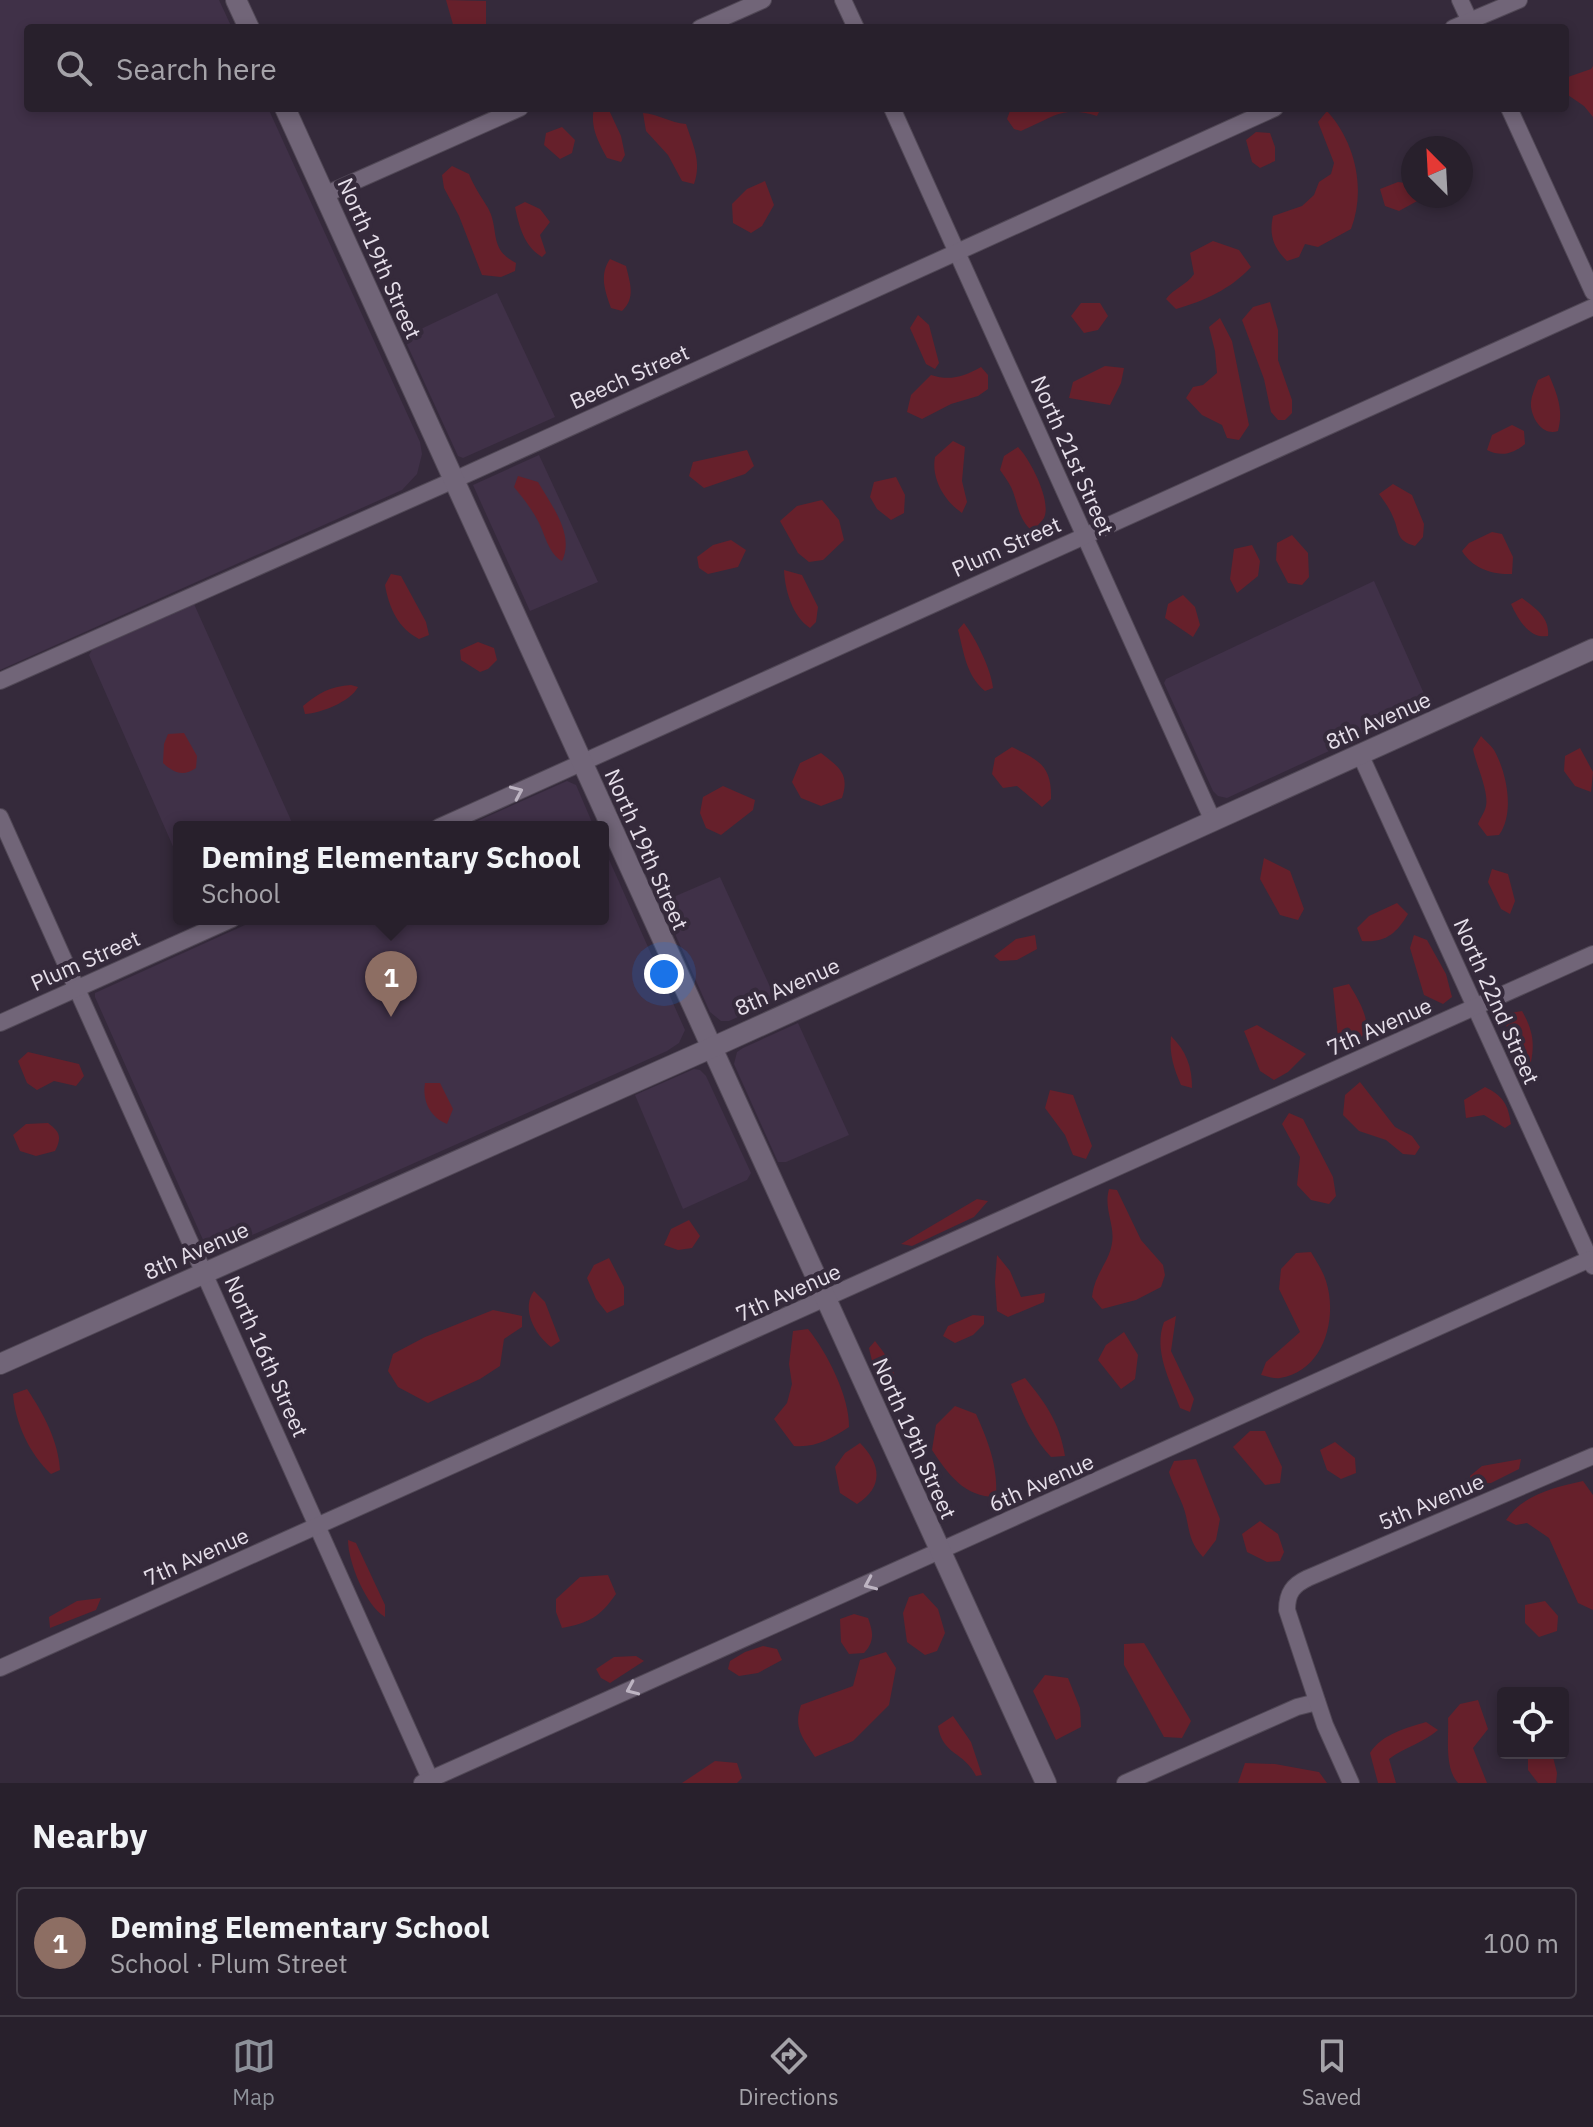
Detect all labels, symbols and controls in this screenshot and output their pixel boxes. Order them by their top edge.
search box [24,24,1569,112]
icon: search [52,46,96,90]
text: Search here [116,49,277,88]
north arrow [1401,136,1473,208]
street label: North 19th Street [331,173,429,343]
street label: Beech Street [565,337,693,415]
street label: North 21st Street [1025,371,1121,539]
street label: Plum Street [947,509,1065,583]
street label: 8th Avenue [1321,684,1435,756]
street label: North 19th Street [598,764,696,934]
one-way arrow [509,786,523,802]
popup [173,821,609,925]
text: Deming Elementary School [201,837,581,876]
text: School [201,876,280,910]
street label: North 22nd Street [1447,914,1547,1088]
street label: Plum Street [26,923,144,997]
street label: 8th Avenue [730,950,844,1022]
pin: 1 [365,951,417,1017]
your location [644,954,684,994]
street label: 7th Avenue [1322,990,1436,1062]
street label: 8th Avenue [139,1214,253,1286]
street label: 7th Avenue [731,1256,845,1328]
street label: North 16th Street [218,1271,316,1441]
street label: North 19th Street [866,1353,964,1523]
street label: 6th Avenue [984,1446,1098,1518]
street label: 5th Avenue [1374,1466,1488,1536]
street label: 7th Avenue [139,1520,253,1592]
one-way arrow [863,1574,878,1590]
one-way arrow [626,1680,640,1696]
map controls [1497,1687,1569,1759]
button: locate [1497,1687,1569,1759]
text: Nearby [32,1813,147,1857]
text: Deming Elementary School [110,1907,489,1946]
text: 1 [52,1926,68,1960]
text: 100 m [1483,1926,1559,1960]
text: School · Plum Street [110,1946,348,1980]
tab: Map [232,2034,276,2111]
tab: Directions [739,2034,839,2111]
tab: Saved [1302,2034,1361,2111]

